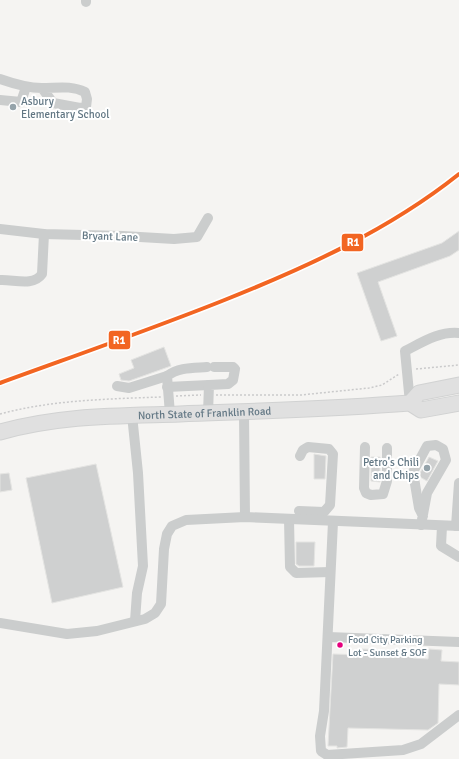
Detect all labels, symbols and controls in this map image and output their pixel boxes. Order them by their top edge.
place label: Asbury Elementary School [21,95,109,121]
marker: Asbury Elementary School [8,102,18,112]
street label: Bryant Lane [82,229,138,244]
line badge: R1 [341,233,364,252]
text: R1 [347,236,359,249]
line badge: R1 [108,330,131,350]
text: R1 [113,334,125,347]
street label: North State of Franklin Road [138,405,272,422]
place label: Petro's Chili and Chips [363,456,419,482]
marker: Petro's Chili and Chips [422,463,432,473]
place label: Food City Parking Lot - Sunset & SOF [348,634,427,659]
marker: Food City Parking Lot - Sunset & SOF [335,640,345,650]

